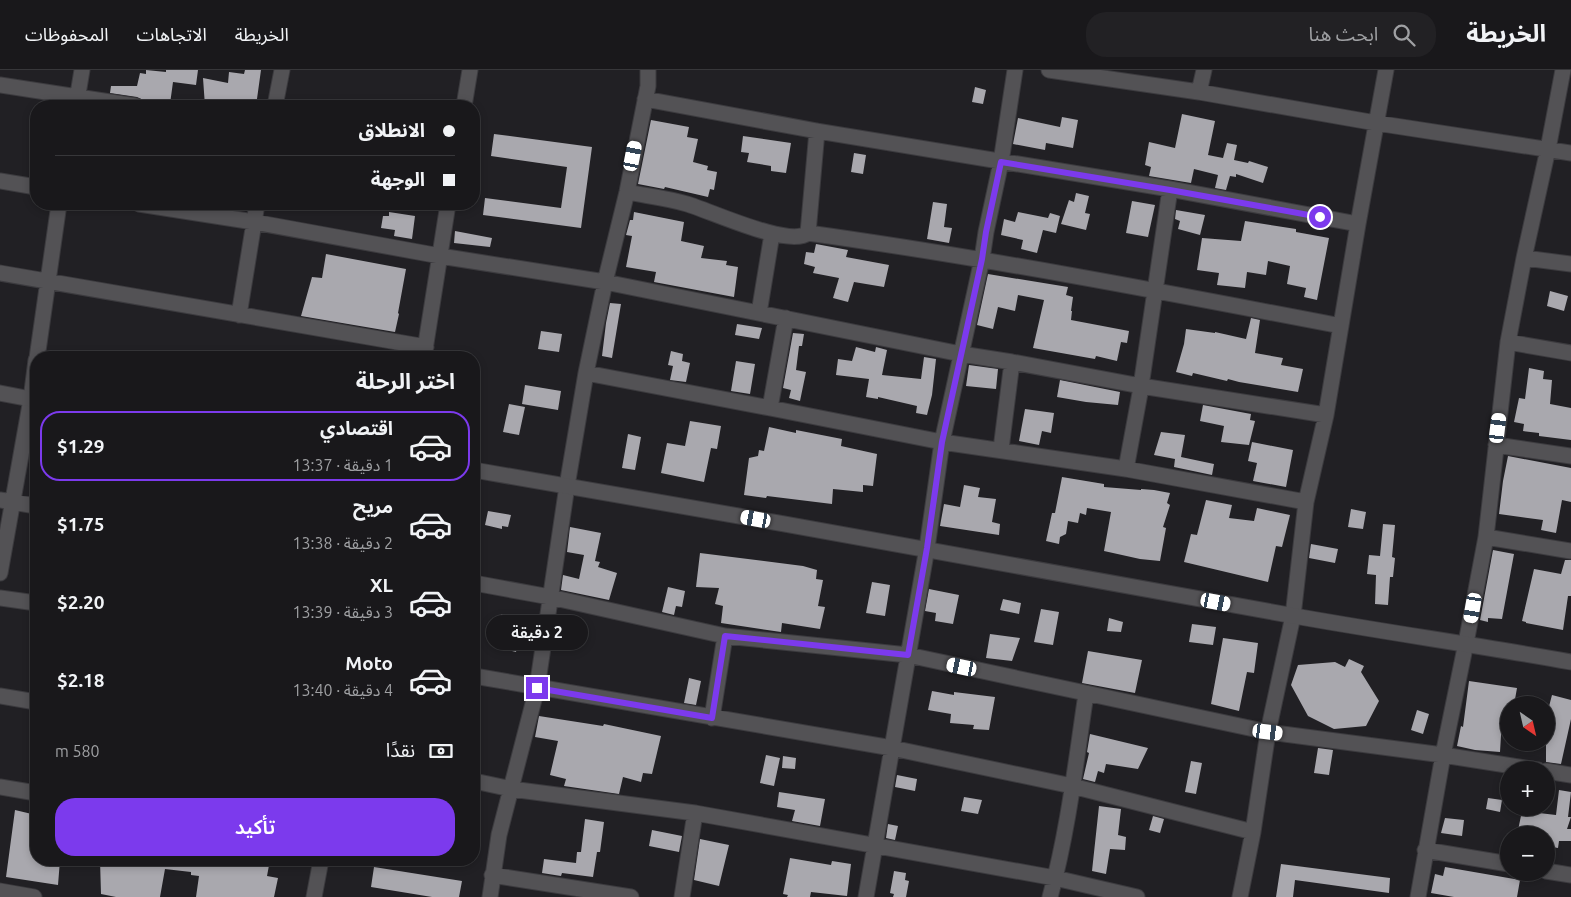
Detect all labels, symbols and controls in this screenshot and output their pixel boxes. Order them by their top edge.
search box [1086,12,1436,57]
text: الخريطة [1466,20,1546,47]
icon: search [1390,21,1418,49]
text: ابحث هنا [1308,23,1378,45]
text: المحفوظات [25,24,109,44]
text: الاتجاهات [137,24,207,44]
text: الخريطة [235,24,289,44]
text: الانطلاق [359,119,425,141]
car [622,140,643,172]
text: الوجهة [371,168,425,190]
route start [1309,206,1331,228]
text: اختر الرحلة [356,368,455,393]
car [1488,412,1507,444]
text: اقتصادي [320,417,393,439]
icon: car [408,424,453,469]
text: $1.29 [57,435,105,457]
text: 1 دقيقة · 13:37 [293,456,393,474]
text: مريح [353,495,393,517]
icon: car [408,502,453,547]
car [739,509,772,529]
text: $1.75 [57,513,105,535]
text: 2 دقيقة · 13:38 [293,534,393,552]
text: XL [370,574,393,596]
icon: car [408,580,453,625]
text: $2.20 [57,591,105,613]
car [1199,592,1232,612]
car [1463,592,1482,624]
text: 3 دقيقة · 13:39 [293,603,393,621]
callout: 2 دقيقة [486,616,588,650]
text: 2 دقيقة [511,623,563,641]
text: Moto [345,652,393,674]
car [945,657,978,677]
icon: car [408,658,453,703]
text: $2.18 [57,669,105,691]
route end [526,677,548,699]
text: 4 دقيقة · 13:40 [293,681,393,699]
north arrow [1500,696,1555,751]
map controls [1500,696,1555,881]
car [1252,723,1283,741]
icon: cash [427,737,455,765]
text: نقدًا [386,739,415,761]
text: 580 m [55,742,100,760]
button: + [1500,761,1555,816]
button: تأكيد [55,798,455,856]
button: − [1500,826,1555,881]

